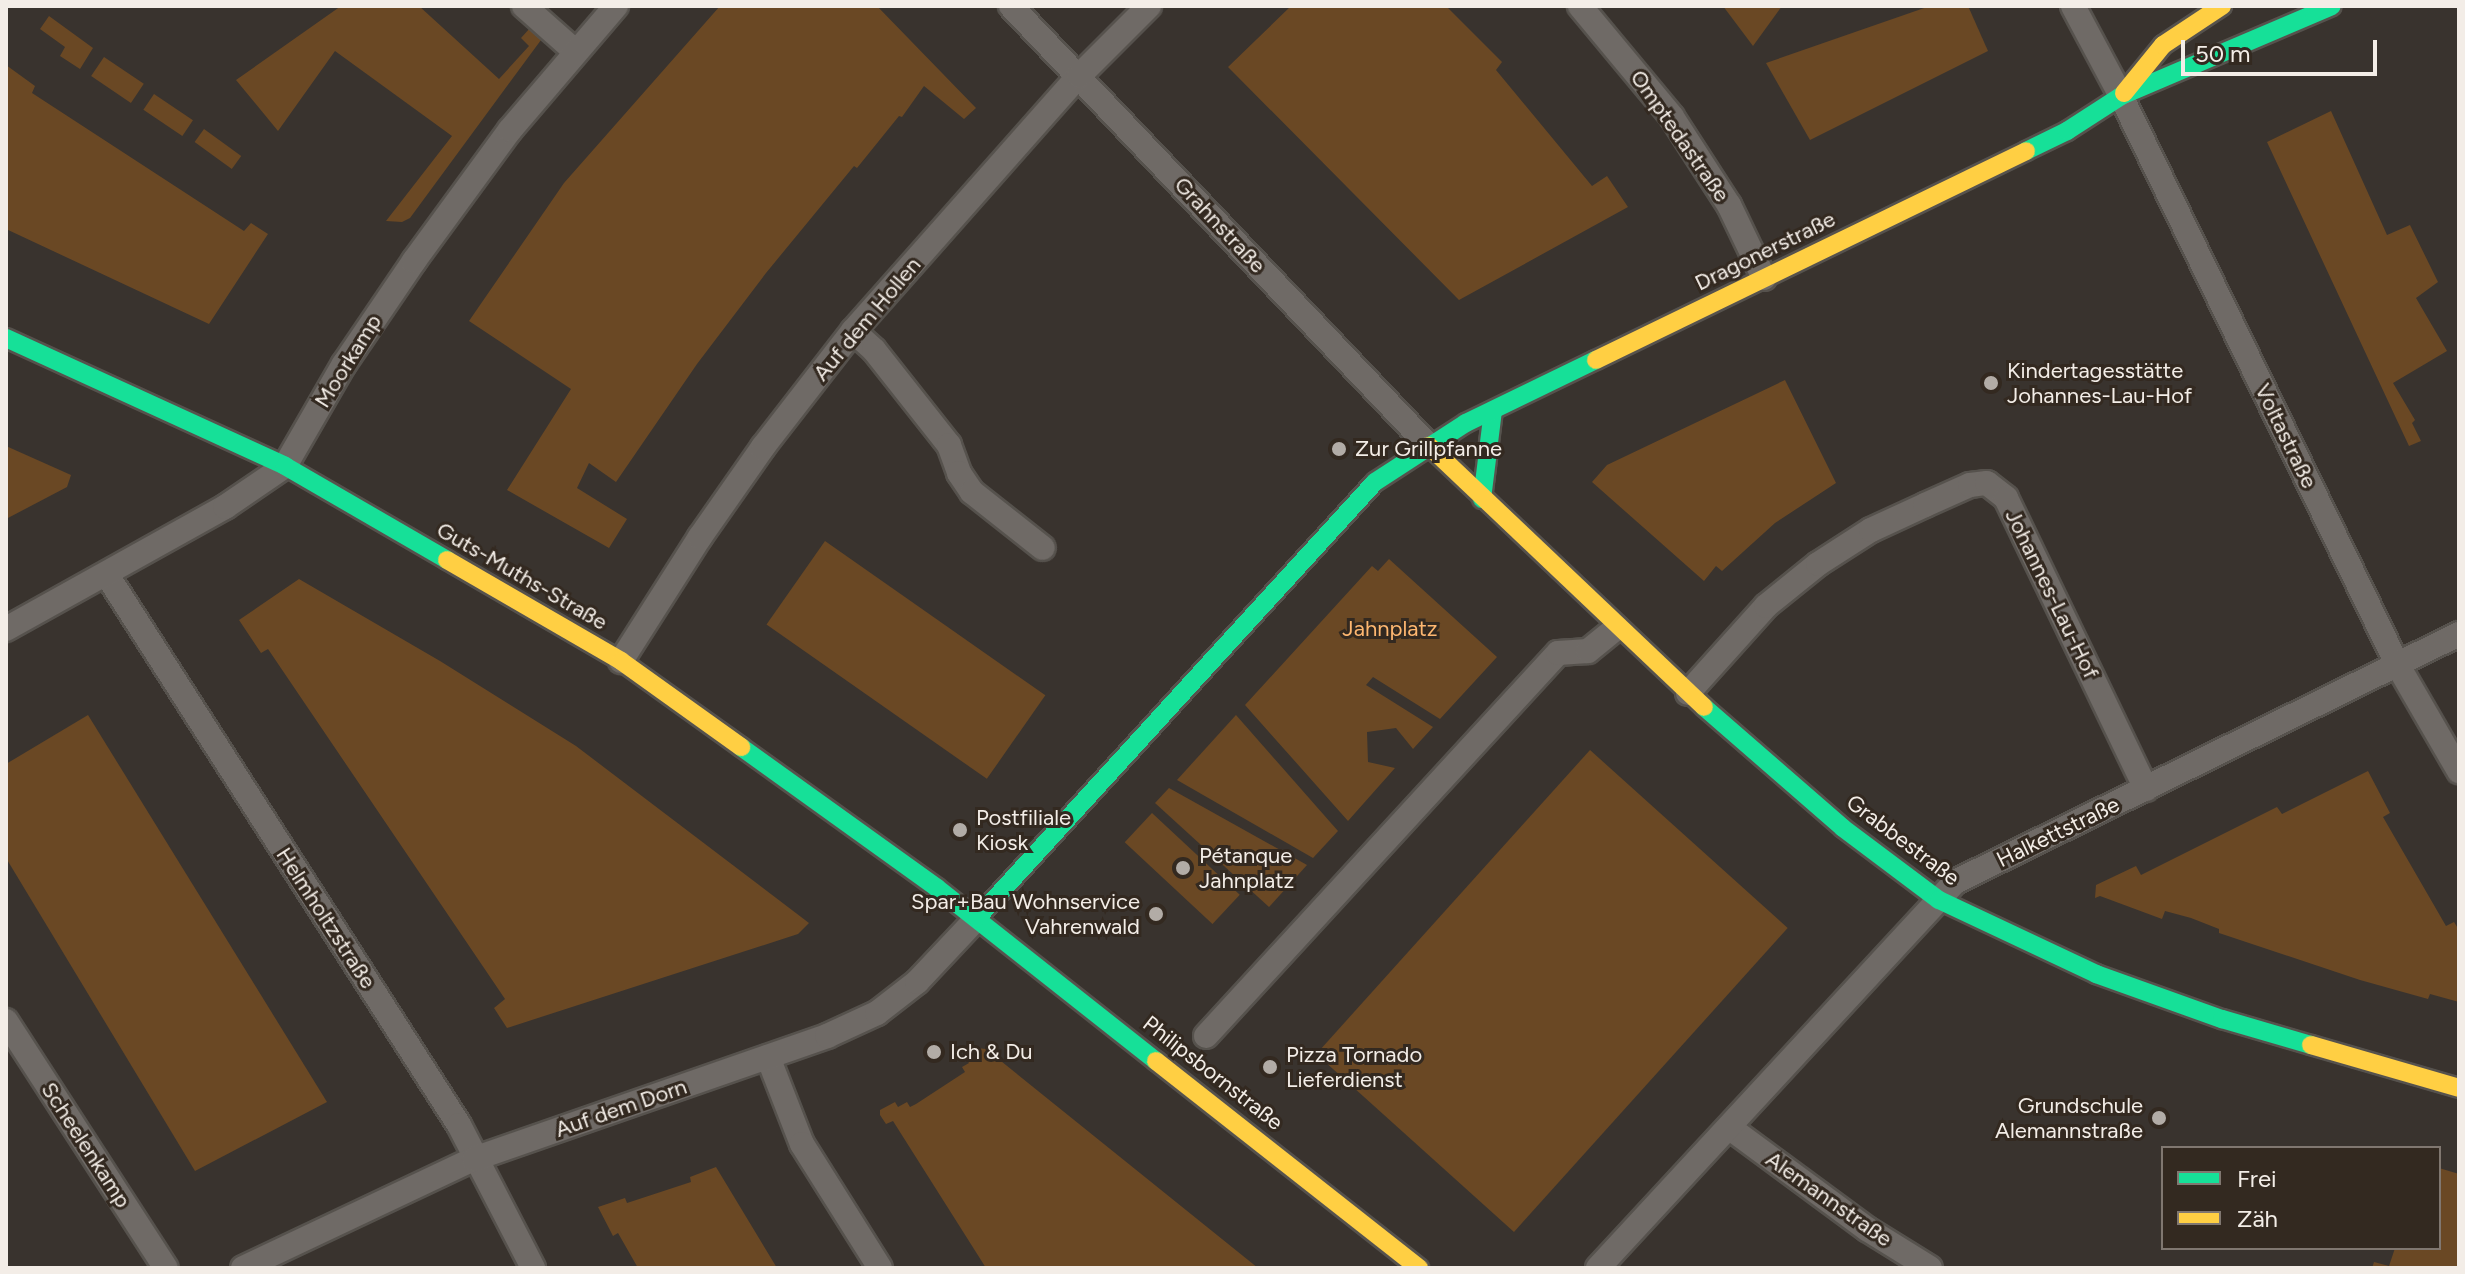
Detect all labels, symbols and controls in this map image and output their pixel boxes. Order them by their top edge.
scale bar [2185,24,2381,74]
text: 50 m [2195,39,2251,68]
street label: Omptedastraße [1625,65,1735,207]
street label: Grahnstraße [1169,172,1271,278]
street label: Dragonerstraße [1691,206,1839,296]
street label: Auf dem Hollen [808,252,926,386]
street label: Moorkamp [309,310,387,412]
place label: Kindertagesstätte Johannes-Lau-Hof [2007,357,2192,408]
marker: Kindertagesstätte Johannes-Lau-Hof [1982,374,2000,392]
street label: Voltastraße [2249,379,2323,493]
place label: Zur Grillpfanne [1355,436,1502,462]
marker: Zur Grillpfanne [1330,440,1348,458]
street label: Johannes-Lau-Hof [2000,505,2104,683]
street label: Guts-Muths-Straße [432,516,612,636]
park label: Jahnplatz [1342,616,1438,642]
street label: Grabbestraße [1841,789,1965,891]
street label: Halkettstraße [1992,791,2124,873]
place label: Postfiliale Kiosk [976,804,1071,856]
marker: Postfiliale Kiosk [951,821,969,839]
place label: Pétanque Jahnplatz [1199,842,1294,894]
street label: Helmholtzstraße [271,843,381,993]
marker: Pétanque Jahnplatz [1174,859,1192,877]
place label: Spar+Bau Wohnservice Vahrenwald [911,888,1140,940]
marker: Spar+Bau Wohnservice Vahrenwald [1147,905,1165,923]
street label: Philipsbornstraße [1138,1010,1288,1136]
place label: Ich & Du [950,1039,1033,1065]
place label: Pizza Tornado Lieferdienst [1286,1041,1422,1092]
marker: Ich & Du [925,1043,943,1061]
marker: Pizza Tornado Lieferdienst [1261,1058,1279,1076]
street label: Auf dem Dorn [552,1073,690,1143]
street label: Scheelenkamp [36,1077,136,1213]
place label: Grundschule Alemannstraße [1995,1092,2143,1144]
marker: Grundschule Alemannstraße [2150,1109,2168,1127]
street label: Alemannstraße [1761,1146,1897,1252]
legend [2161,1146,2441,1250]
text: Frei [2237,1164,2277,1193]
text: Zäh [2237,1204,2278,1233]

